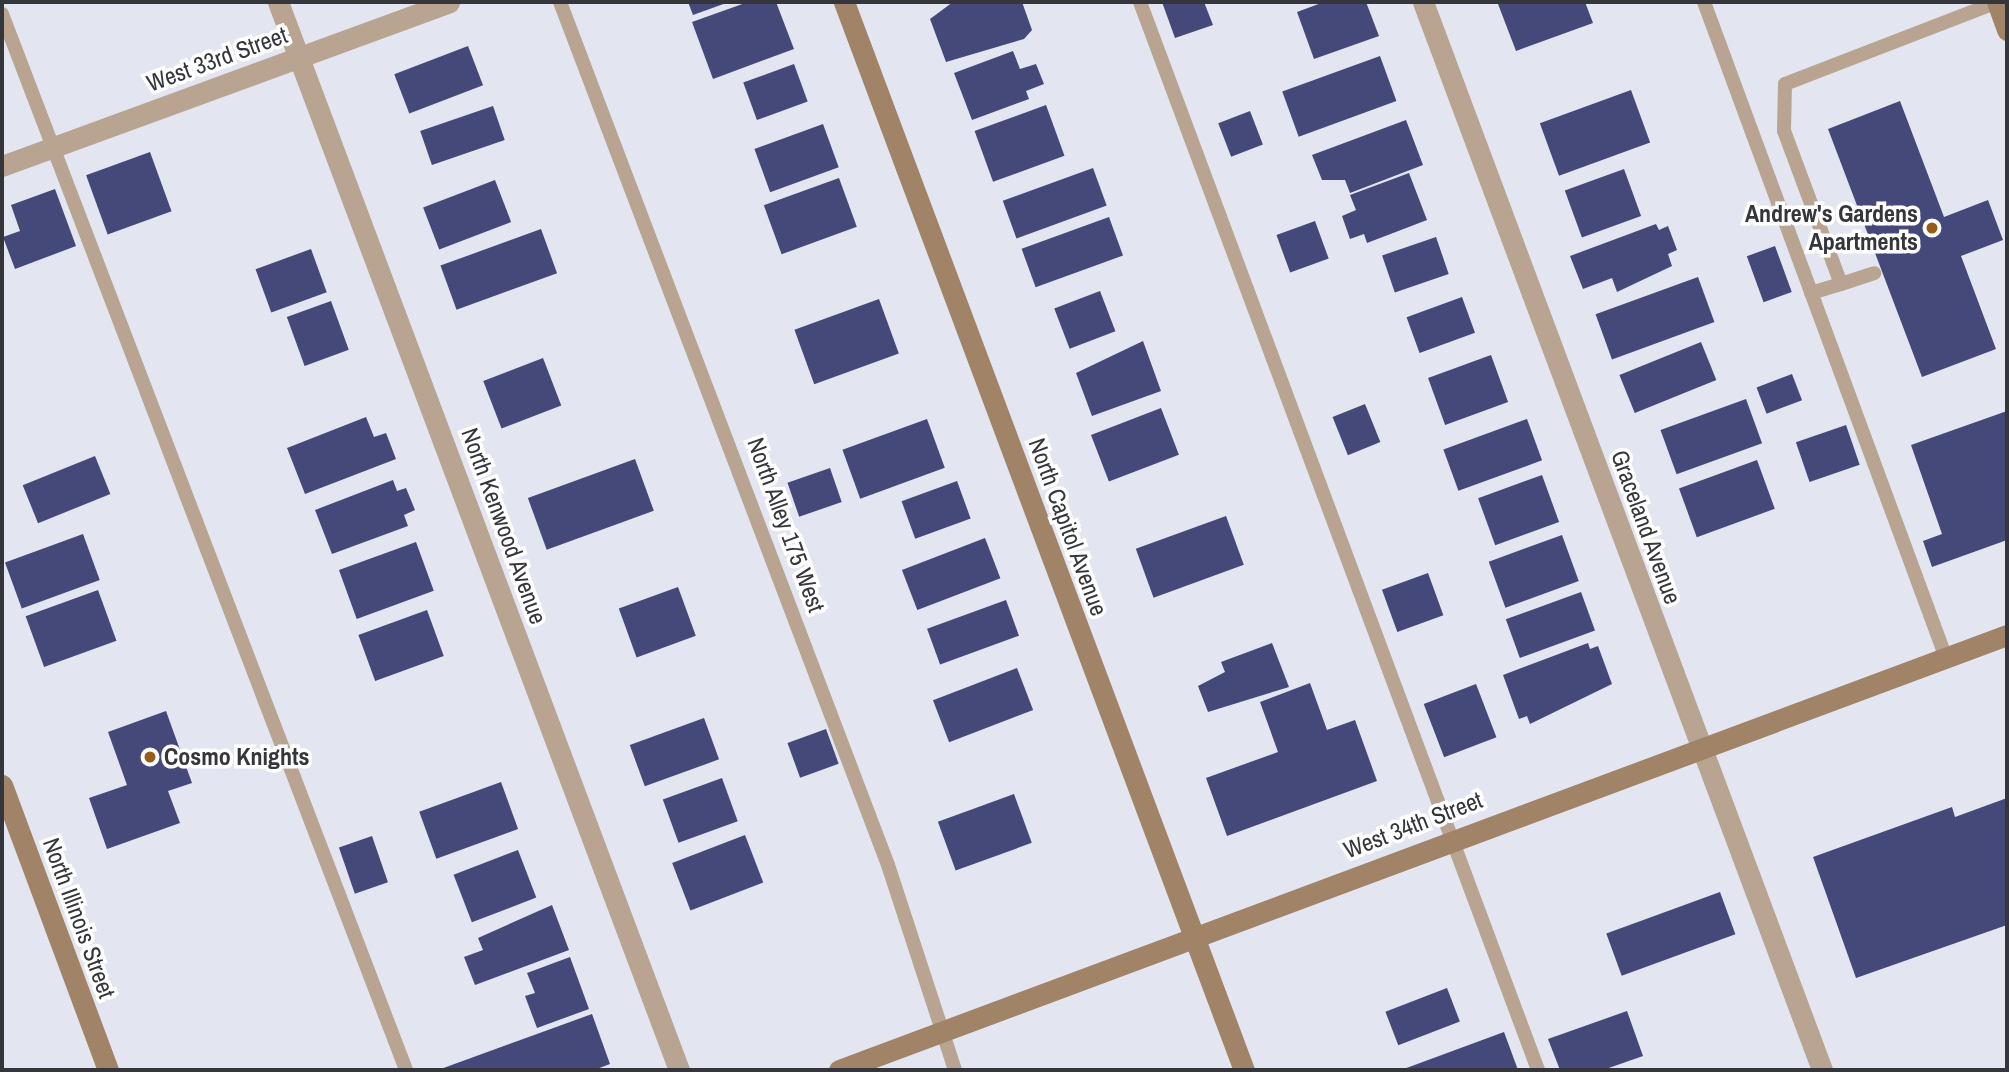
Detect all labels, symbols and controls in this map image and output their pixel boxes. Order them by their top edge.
street label: West 33rd Street [143,20,291,98]
place label: Andrew's Gardens Apartments [1745,200,1918,256]
marker: Andrew's Gardens Apartments [1924,220,1940,236]
street label: North Kenwood Avenue [455,424,553,628]
street label: North Alley 175 West [741,433,831,617]
street label: North Capitol Avenue [1022,434,1114,620]
street label: Graceland Avenue [1605,446,1687,608]
place label: Cosmo Knights [164,743,309,771]
marker: Cosmo Knights [142,749,158,765]
street label: West 34th Street [1340,785,1486,865]
street label: North Illinois Street [37,834,121,1002]

